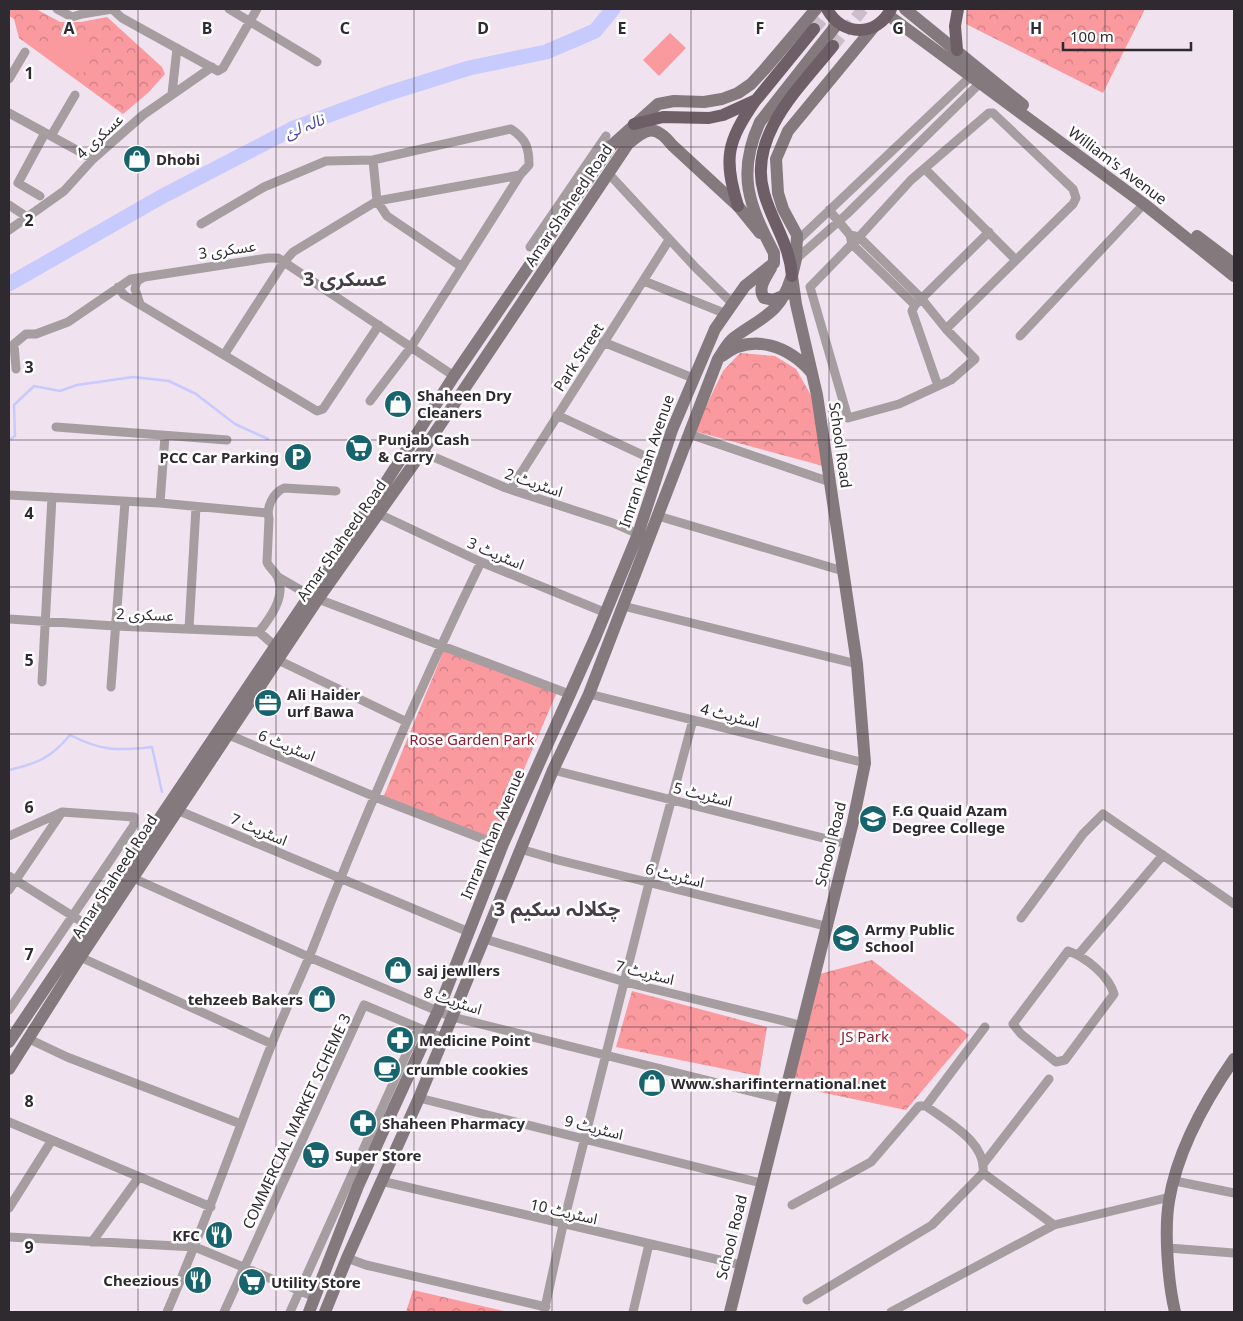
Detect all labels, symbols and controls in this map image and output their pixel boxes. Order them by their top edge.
text: A [63,17,75,39]
text: B [202,17,212,39]
text: C [340,17,350,39]
text: D [477,17,489,39]
text: E [618,17,627,39]
text: F [756,17,764,39]
text: G [892,17,904,39]
text: H [1030,17,1042,39]
scale bar [1063,20,1190,52]
text: 100 m [1070,26,1114,46]
text: 1 [24,62,34,84]
water label: نالہ لئ [281,108,328,144]
street label: عسکری 4 [71,109,127,163]
street label: William's Avenue [1065,121,1171,209]
street label: Amar Shaheed Road [520,140,616,270]
shop icon: Dhobi [122,144,152,174]
place label: Dhobi [156,149,200,169]
text: 2 [24,209,34,231]
street label: عسکری 3 [197,235,257,263]
district label: عسکری 3 [303,265,387,292]
street label: Park Street [549,319,608,395]
text: 3 [24,356,34,378]
place label: Shaheen Dry Cleaners [417,385,512,422]
shop icon: Shaheen Dry Cleaners [383,389,413,419]
street label: Imran Khan Avenue [614,392,678,530]
street label: School Road [825,401,857,489]
place label: Punjab Cash & Carry [378,429,470,466]
supermarket icon: Punjab Cash & Carry [344,433,374,463]
parking icon: PCC Car Parking [283,442,313,472]
place label: PCC Car Parking [160,447,279,467]
street label: اسٹریٹ 2 [502,463,566,501]
street label: Amar Shaheed Road [292,476,390,604]
text: 4 [24,502,34,524]
street label: اسٹریٹ 3 [465,532,527,574]
street label: عسکری 2 [116,603,175,625]
text: 5 [24,649,34,671]
place label: Ali Haider urf Bawa [287,684,361,721]
office icon: Ali Haider urf Bawa [253,688,283,718]
street label: اسٹریٹ 4 [699,698,761,732]
street label: اسٹریٹ 6 [256,725,318,765]
park label: Rose Garden Park [409,729,535,749]
street label: Imran Khan Avenue [456,766,528,902]
street label: اسٹریٹ 5 [672,777,734,811]
text: 6 [24,796,34,818]
street label: School Road [810,800,850,888]
place label: F.G Quaid Azam Degree College [892,800,1007,837]
school or university icon: F.G Quaid Azam Degree College [858,804,888,834]
street label: اسٹریٹ 7 [228,808,290,850]
street label: Amar Shaheed Road [67,810,161,942]
street label: اسٹریٹ 6 [644,858,706,892]
district label: چکلالہ سکیم 3 [494,895,621,924]
place label: Army Public School [865,919,955,956]
school or university icon: Army Public School [831,923,861,953]
text: 7 [24,943,34,965]
shop icon: saj jewllers [383,955,413,985]
street label: اسٹریٹ 7 [614,955,676,989]
place label: saj jewllers [417,960,500,980]
street label: اسٹریٹ 8 [421,981,485,1019]
shop icon: tehzeeb Bakers [307,984,337,1014]
place label: tehzeeb Bakers [188,989,303,1009]
street label: COMMERCIAL MARKET SCHEME 3 [237,1010,355,1232]
pharmacy icon: Medicine Point [385,1025,415,1055]
park label: JS Park [839,1026,889,1046]
place label: Medicine Point [419,1030,531,1050]
cafe icon: crumble cookies [372,1054,402,1084]
place label: crumble cookies [406,1059,528,1079]
shop icon: Www.sharifinternational.net [637,1068,667,1098]
place label: Www.sharifinternational.net [671,1073,887,1093]
text: 8 [24,1090,34,1112]
pharmacy icon: Shaheen Pharmacy [348,1108,378,1138]
street label: اسٹریٹ 9 [563,1110,625,1144]
place label: Shaheen Pharmacy [382,1113,525,1133]
supermarket icon: Super Store [301,1140,331,1170]
place label: Super Store [335,1145,422,1165]
street label: School Road [711,1193,751,1281]
street label: اسٹریٹ 10 [528,1194,600,1228]
restaurant icon: KFC [204,1220,234,1250]
place label: KFC [172,1225,200,1245]
text: 9 [24,1236,34,1258]
restaurant icon: Cheezious [183,1265,213,1295]
supermarket icon: Utility Store [237,1267,267,1297]
place label: Cheezious [103,1270,179,1290]
place label: Utility Store [271,1272,361,1292]

